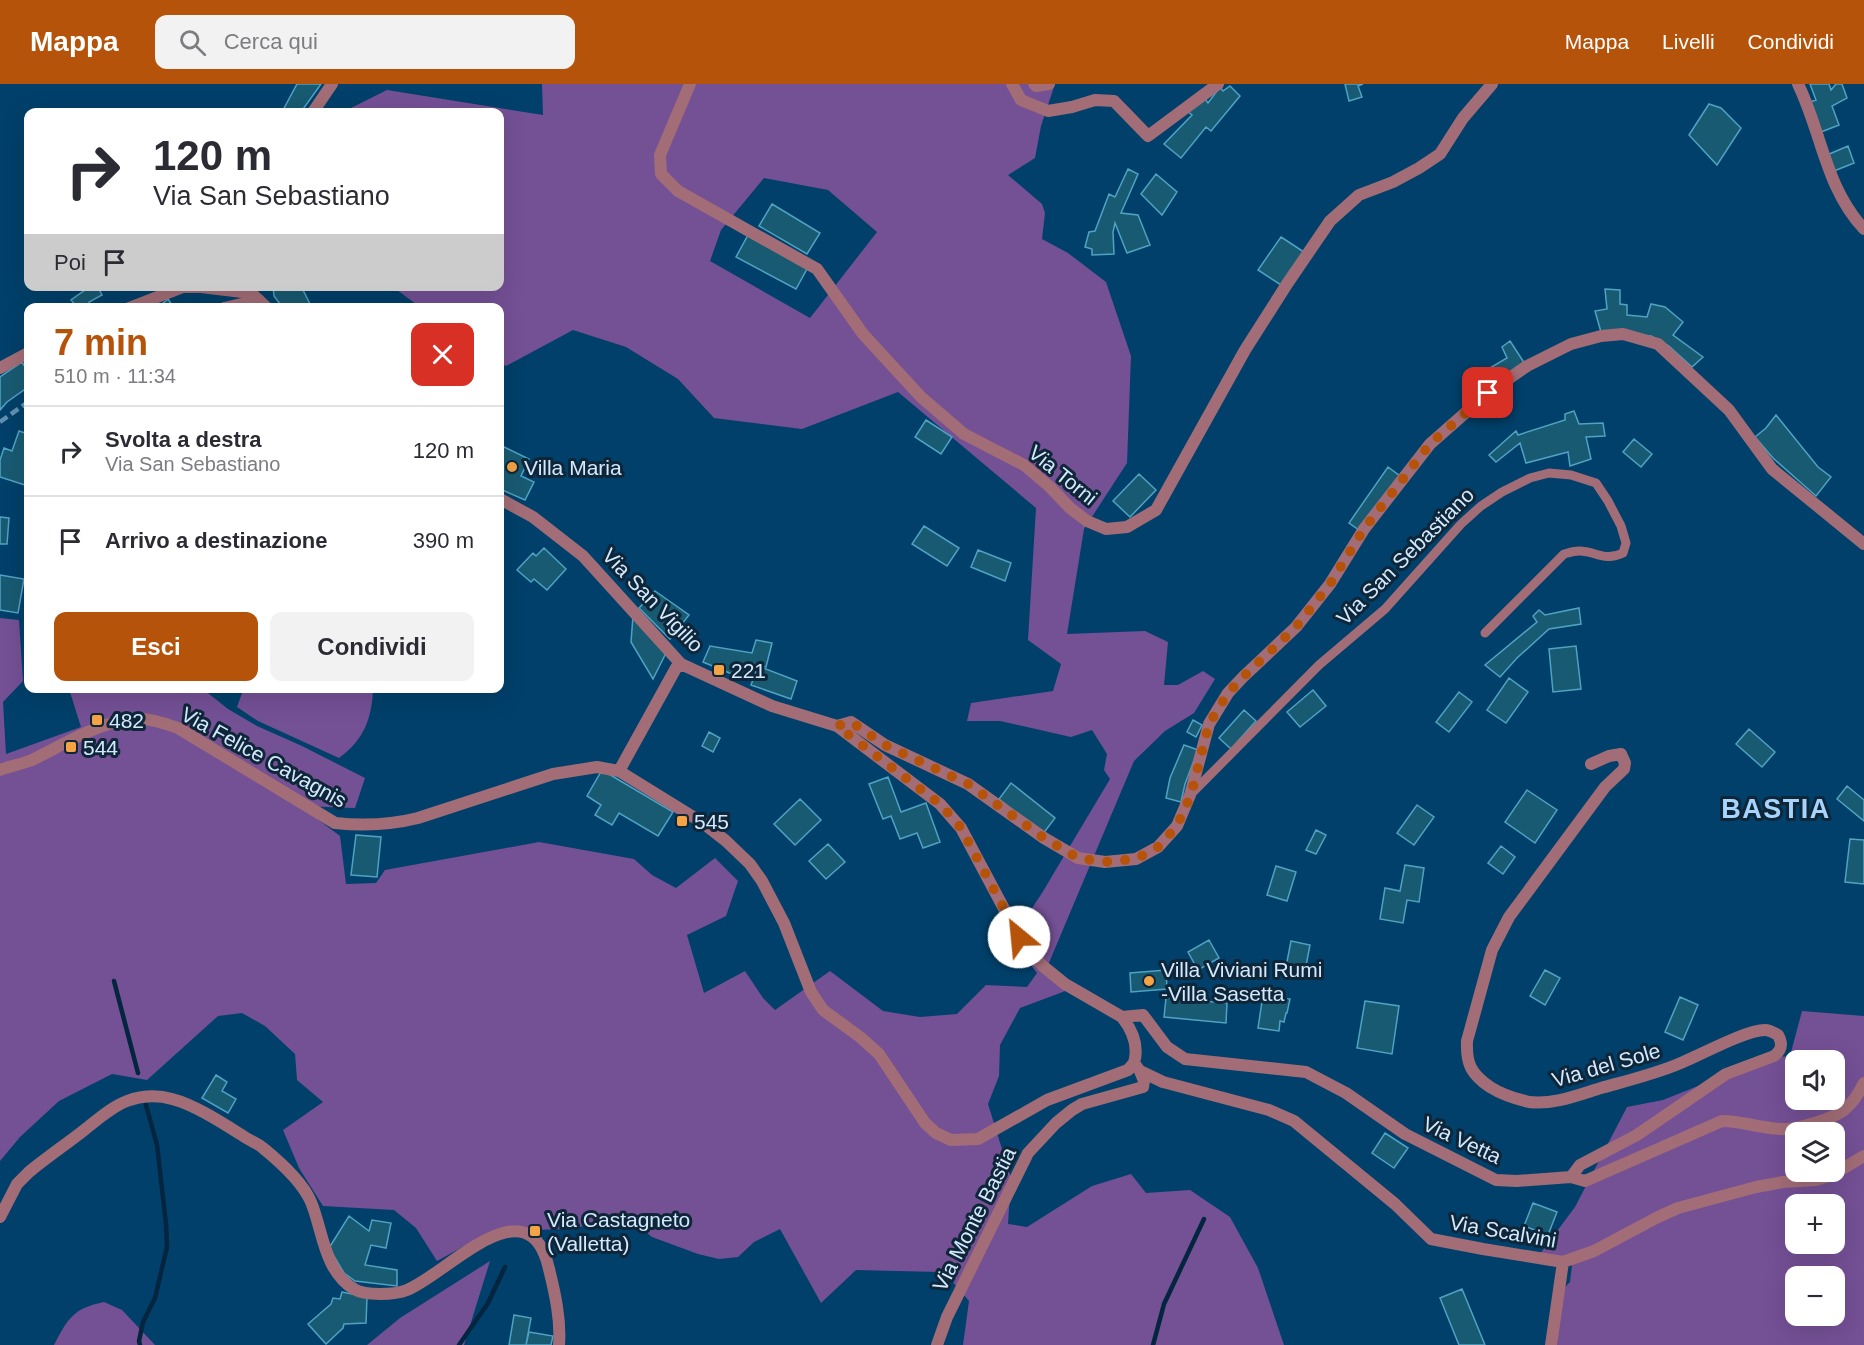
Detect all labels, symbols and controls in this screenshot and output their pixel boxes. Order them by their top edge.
search box [155,15,575,69]
text: Mappa [30,26,119,57]
icon: search [176,26,209,59]
text: Cerca qui [224,29,318,54]
text: Mappa [1565,30,1629,53]
text: Livelli [1662,30,1715,53]
text: Condividi [1748,30,1834,53]
icon: right [54,132,132,210]
text: 120 m [153,132,272,179]
text: Via San Sebastiano [153,181,390,211]
icon: arrive [98,246,131,279]
text: Poi [54,250,86,275]
text: 7 min [54,322,148,363]
button: close [411,323,474,386]
text: 510 m · 11:34 [54,365,176,387]
pin [1462,367,1513,418]
icon: arrive [1471,376,1504,409]
text: Svolta a destra [105,427,262,452]
icon: right [54,435,87,468]
text: 120 m [413,438,474,463]
street label: Via Torni [1024,441,1102,509]
text: Via San Sebastiano [105,453,280,475]
place label: Villa Maria [524,456,622,479]
marker: Villa Maria [505,460,519,474]
street label: Via San Sebastiano [1332,483,1478,629]
icon: arrive [54,525,87,558]
text: Arrivo a destinazione [105,528,328,553]
text: 390 m [413,528,474,553]
street label: Via San Vigilio [598,544,708,656]
button: Esci [54,612,258,681]
button: Condividi [270,612,474,681]
place label: 221 [731,659,766,682]
marker: 221 [712,663,726,677]
street label: Via Felice Cavagnis [177,702,351,812]
place label: 482 [109,709,144,732]
marker: 482 [90,713,104,727]
place label: 544 [83,736,118,759]
marker: 544 [64,740,78,754]
district label: BASTIA [1721,794,1831,824]
place label: 545 [694,810,729,833]
marker: 545 [675,814,689,828]
position arrow [987,905,1051,969]
place label: Villa Viviani Rumi -Villa Sasetta [1161,958,1322,1005]
marker: Villa Viviani Rumi -Villa Sasetta [1142,974,1156,988]
street label: Via del Sole [1549,1039,1663,1091]
map controls [1785,1050,1845,1326]
button: sound [1785,1050,1845,1110]
street label: Via Vetta [1419,1112,1505,1168]
button: layers [1785,1122,1845,1182]
street label: Via Monte Bastia [928,1143,1020,1295]
button: + [1785,1194,1845,1254]
place label: Via Castagneto (Valletta) [547,1208,690,1255]
street label: Via Scalvini [1448,1210,1558,1252]
marker: Via Castagneto (Valletta) [528,1224,542,1238]
button: − [1785,1266,1845,1326]

